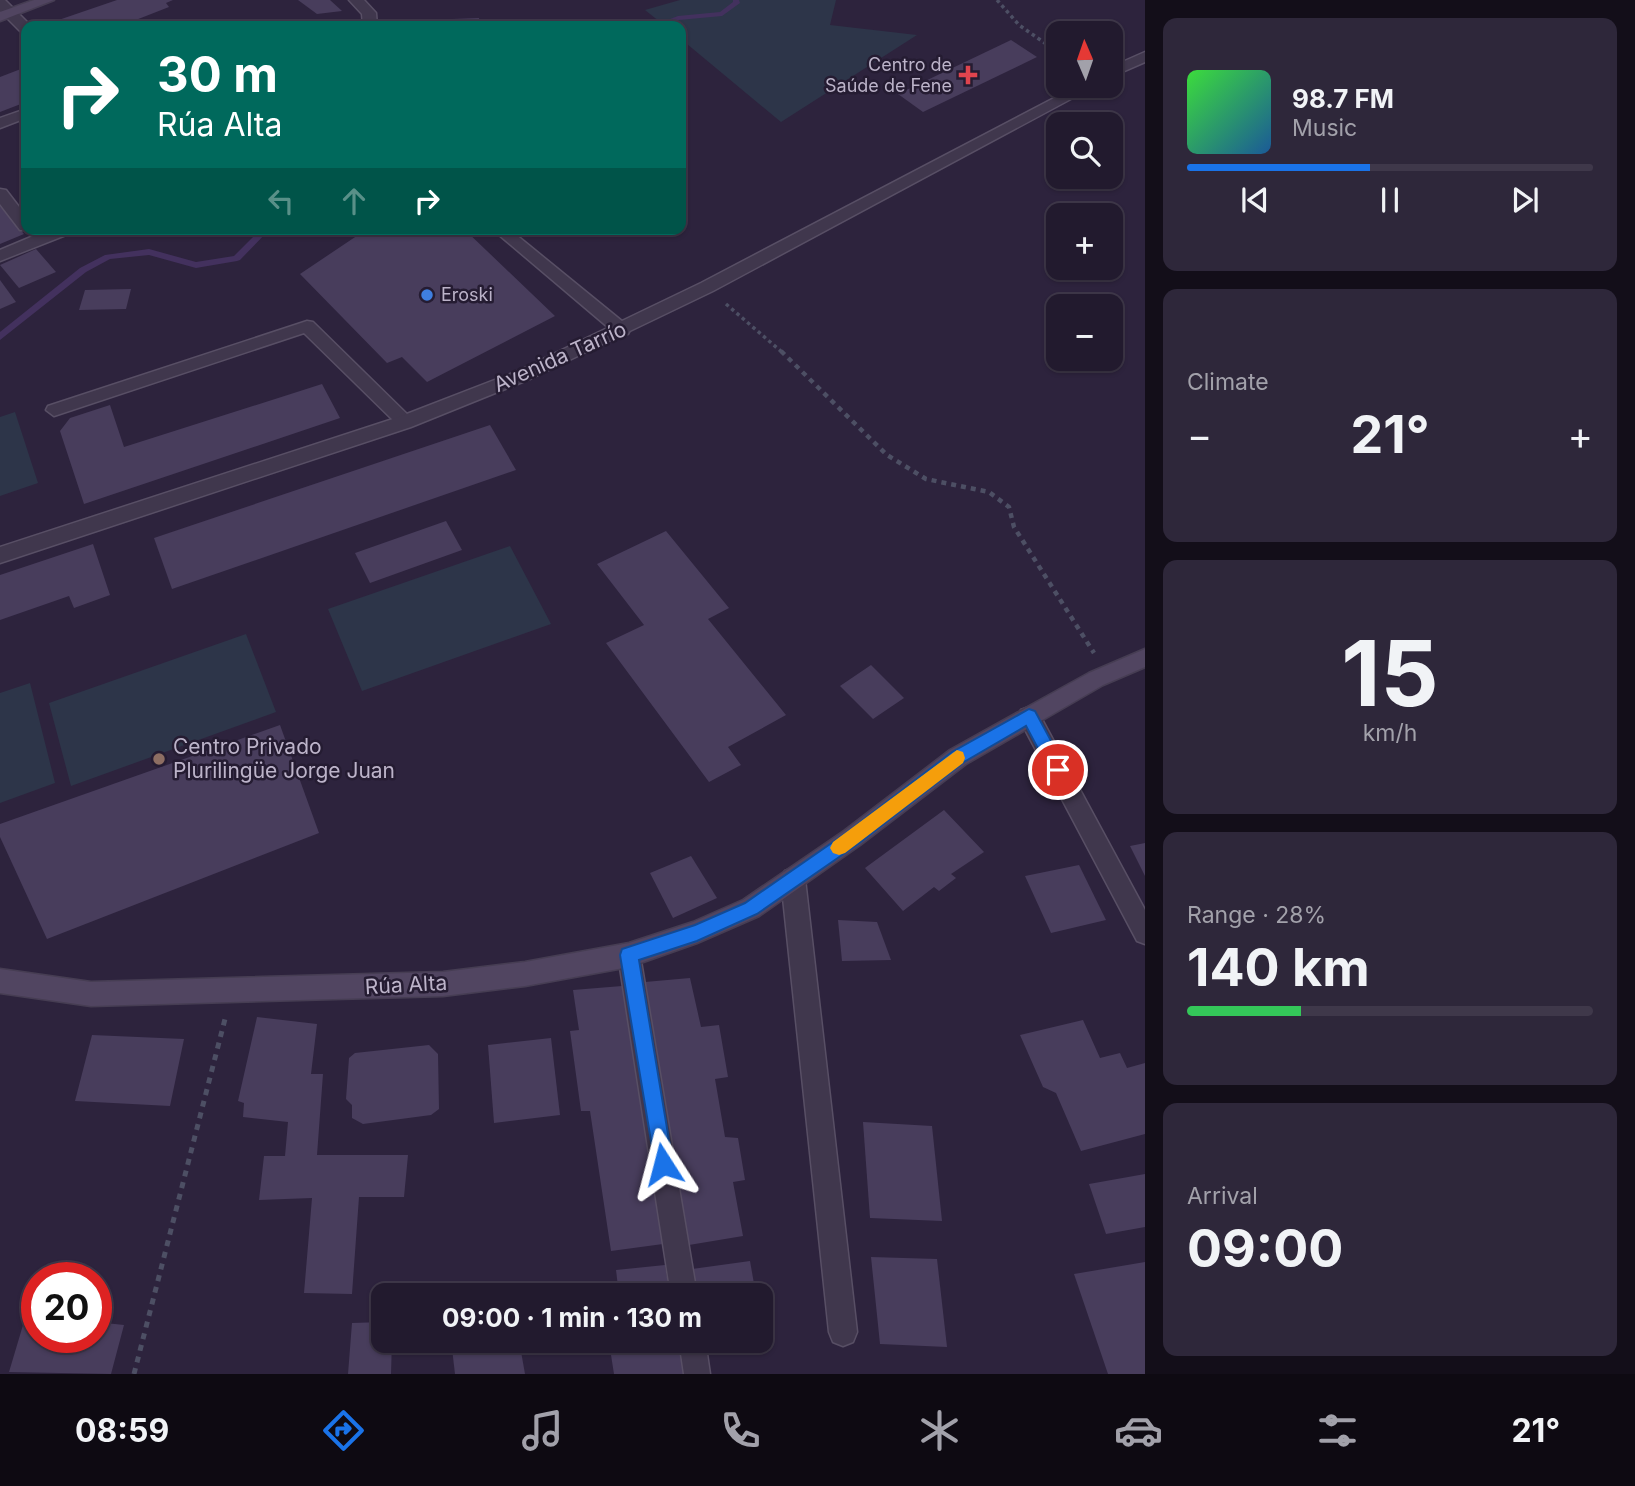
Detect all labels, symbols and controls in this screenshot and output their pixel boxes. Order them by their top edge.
north arrow [1046,21,1124,98]
map controls [1046,21,1123,371]
text: 30 m [157,45,278,104]
icon: right [42,49,133,140]
place label: Centro de Saúde de Fene [825,54,952,96]
marker: Centro de Saúde de Fene [958,65,978,85]
text: 98.7 FM [1292,83,1394,114]
text: Rúa Alta [157,105,282,144]
button: search [1046,112,1123,189]
text: Music [1292,114,1357,142]
icon: previous [1236,181,1274,219]
icon: pause [1371,181,1409,219]
icon: next [1506,181,1544,219]
icon: left [262,182,300,220]
icon: ahead [335,182,373,220]
icon: right [408,182,446,220]
button: + [1046,203,1123,280]
place label: Eroski [441,284,493,305]
marker: Eroski [419,287,435,303]
button: − [1046,294,1123,371]
street label: Avenida Tarrío [490,316,630,397]
text: Climate [1187,368,1269,396]
text: 21° [1350,403,1430,466]
text: − [1187,412,1212,458]
text: + [1568,412,1593,458]
text: 15 [1341,618,1439,728]
text: km/h [1363,719,1417,747]
place label: Centro Privado Plurilingüe Jorge Juan [173,734,395,783]
pin [1028,740,1088,800]
marker: Centro Privado Plurilingüe Jorge Juan [151,751,167,767]
icon: arrive [1039,751,1077,789]
text: Range · 28% [1187,901,1326,929]
text: 140 km [1187,936,1370,999]
street label: Rúa Alta [364,970,448,999]
position arrow [626,1127,700,1201]
text: Arrival [1187,1182,1258,1210]
text: 09:00 [1187,1217,1343,1280]
speed limit sign: 20 [21,1262,112,1353]
text: 09:00 · 1 min · 130 m [442,1302,702,1333]
icon: directions [319,1406,368,1455]
icon: music [518,1406,567,1455]
icon: phone [716,1406,765,1455]
icon: climate [915,1406,964,1455]
icon: car [1114,1406,1163,1455]
icon: filters [1313,1406,1362,1455]
text: 08:59 [75,1411,169,1450]
text: 21° [1511,1411,1560,1450]

